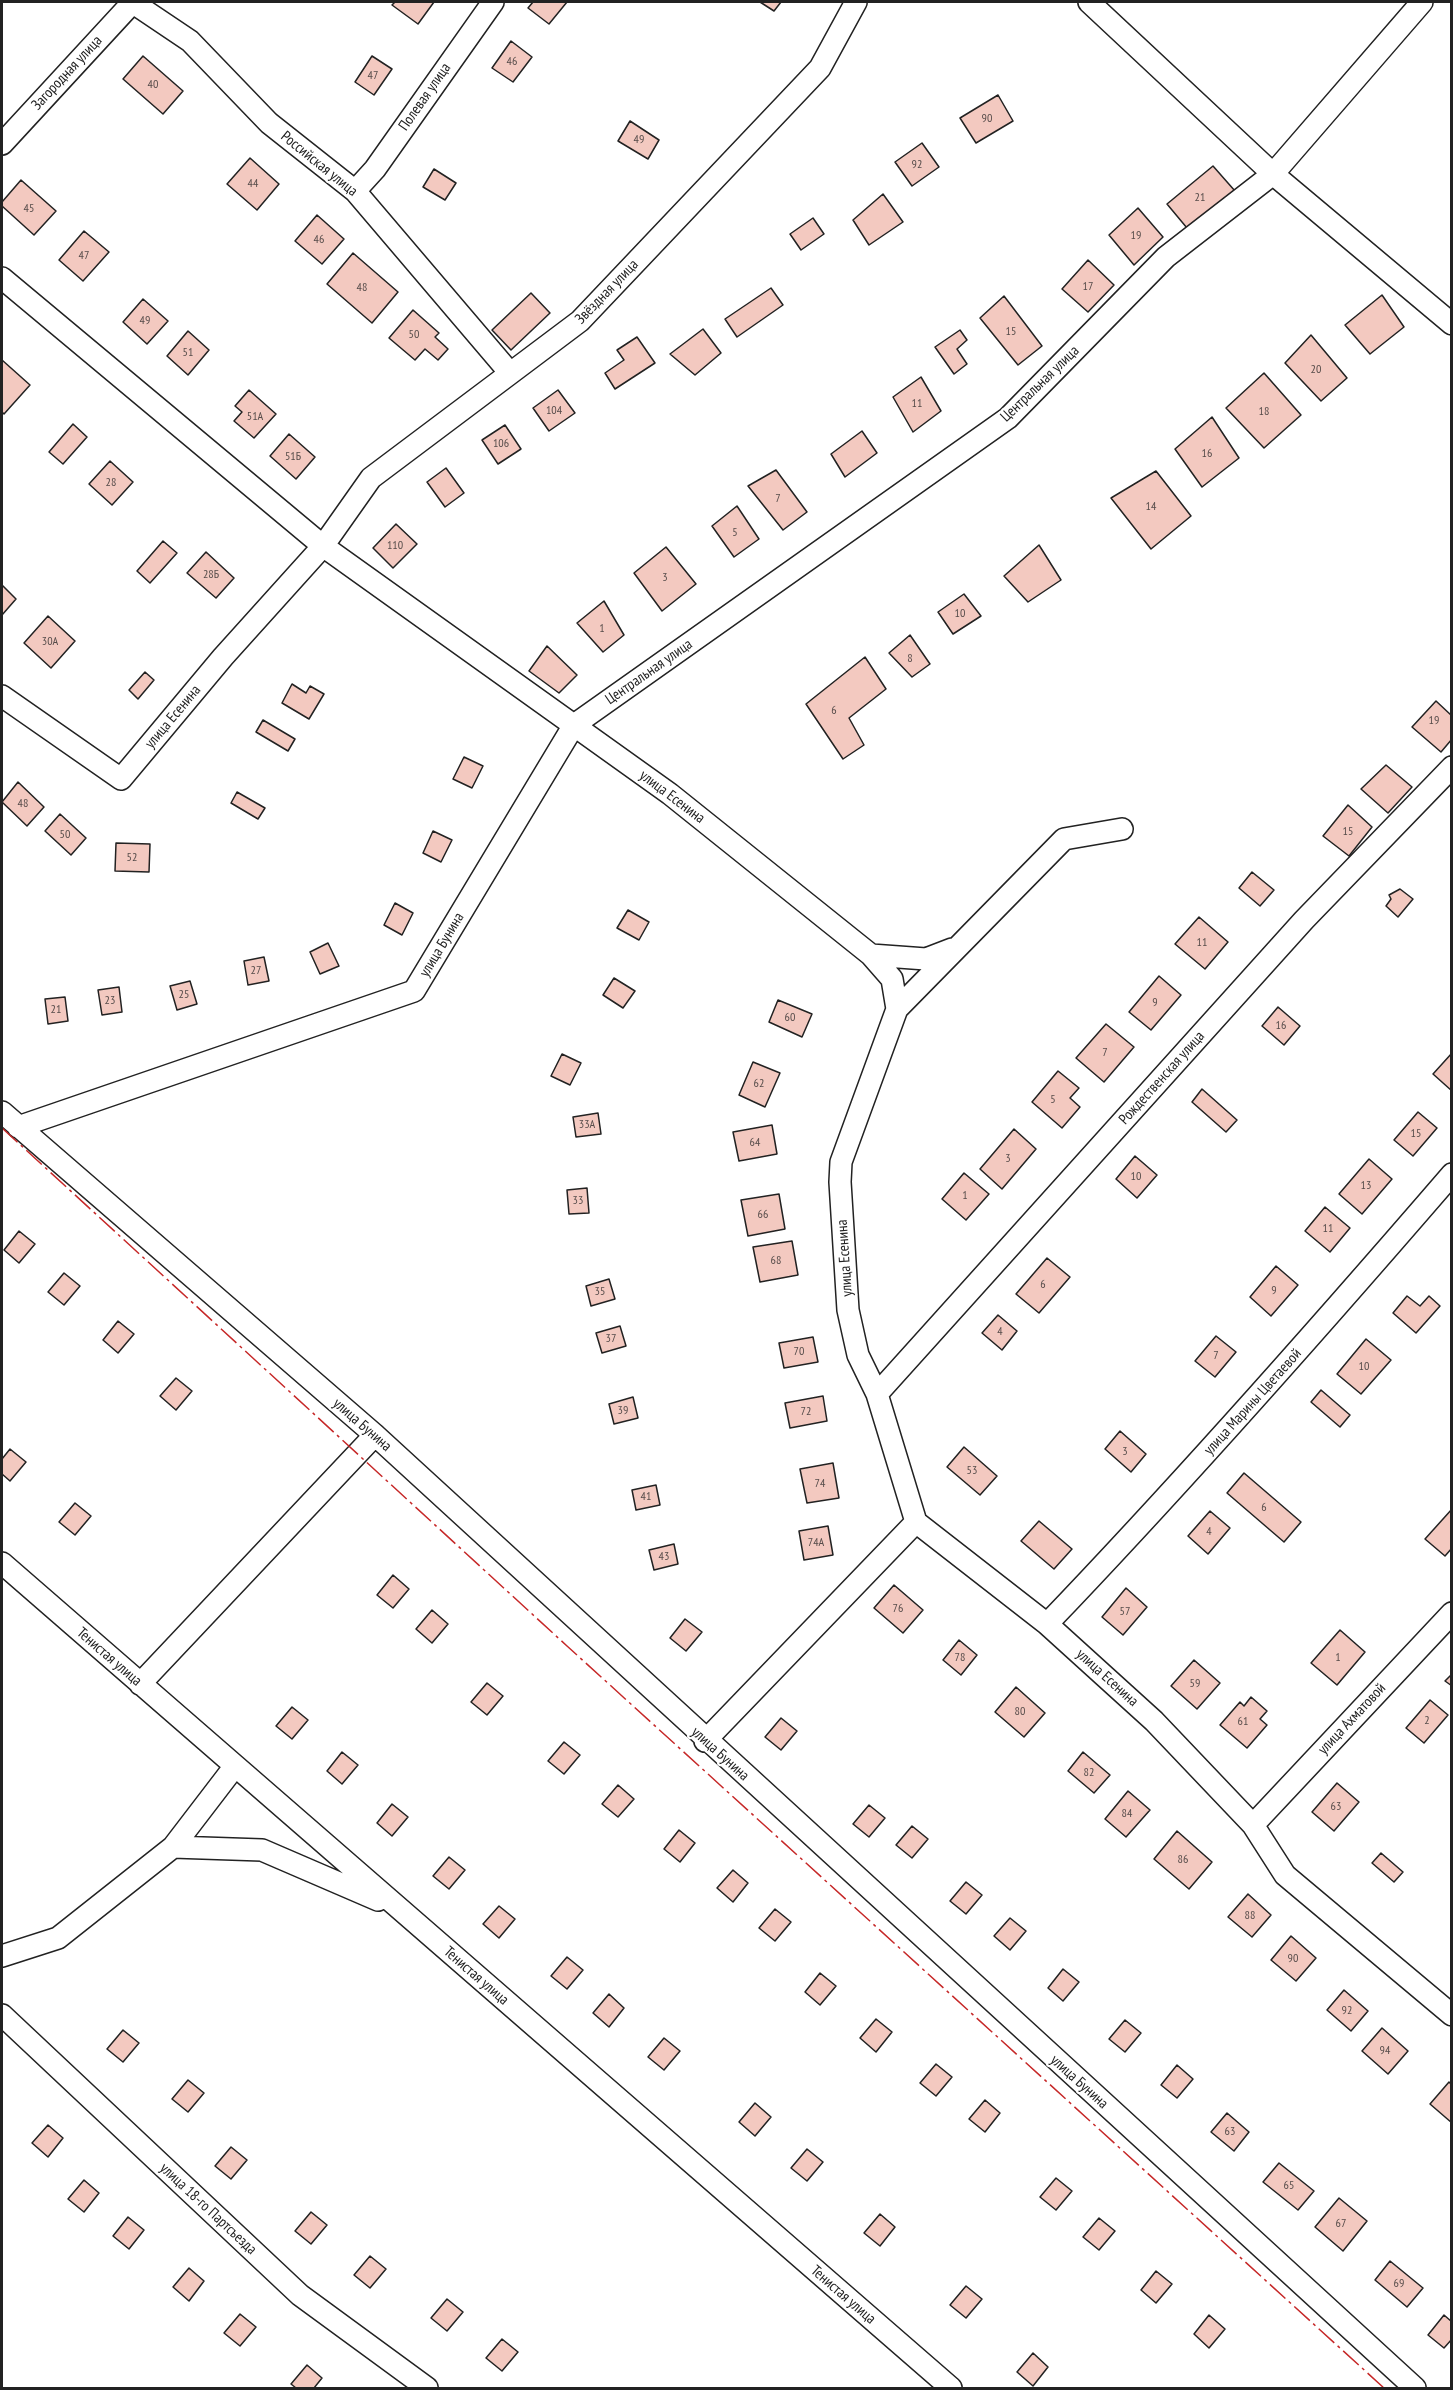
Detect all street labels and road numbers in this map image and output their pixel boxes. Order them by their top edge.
street label: Загородная улица [28,32,106,114]
street label: Полевая улица [395,60,455,134]
street label: Российская улица [277,128,361,200]
street label: Звёздная улица [572,256,642,328]
street label: Центральная улица [997,342,1083,426]
street label: Центральная улица [602,635,696,709]
street label: улица Есенина [141,682,205,752]
street label: улица Есенина [636,767,708,827]
street label: улица Бунина [416,910,468,980]
street label: Рождественская улица [1115,1028,1209,1128]
street label: улица Есенина [833,1219,857,1297]
street label: улица Марины Цветаевой [1200,1345,1306,1459]
street label: улица Бунина [329,1395,395,1455]
street label: Тенистая улица [73,1624,145,1690]
street label: улица Есенина [1072,1645,1142,1711]
street label: улица Ахматовой [1314,1680,1390,1758]
street label: улица Бунина [687,1723,753,1785]
street label: Тенистая улица [440,1943,512,2009]
street label: улица Бунина [1046,2051,1112,2113]
street label: улица 18-го Партсъезда [156,2160,260,2258]
street label: Тенистая улица [807,2262,879,2328]

